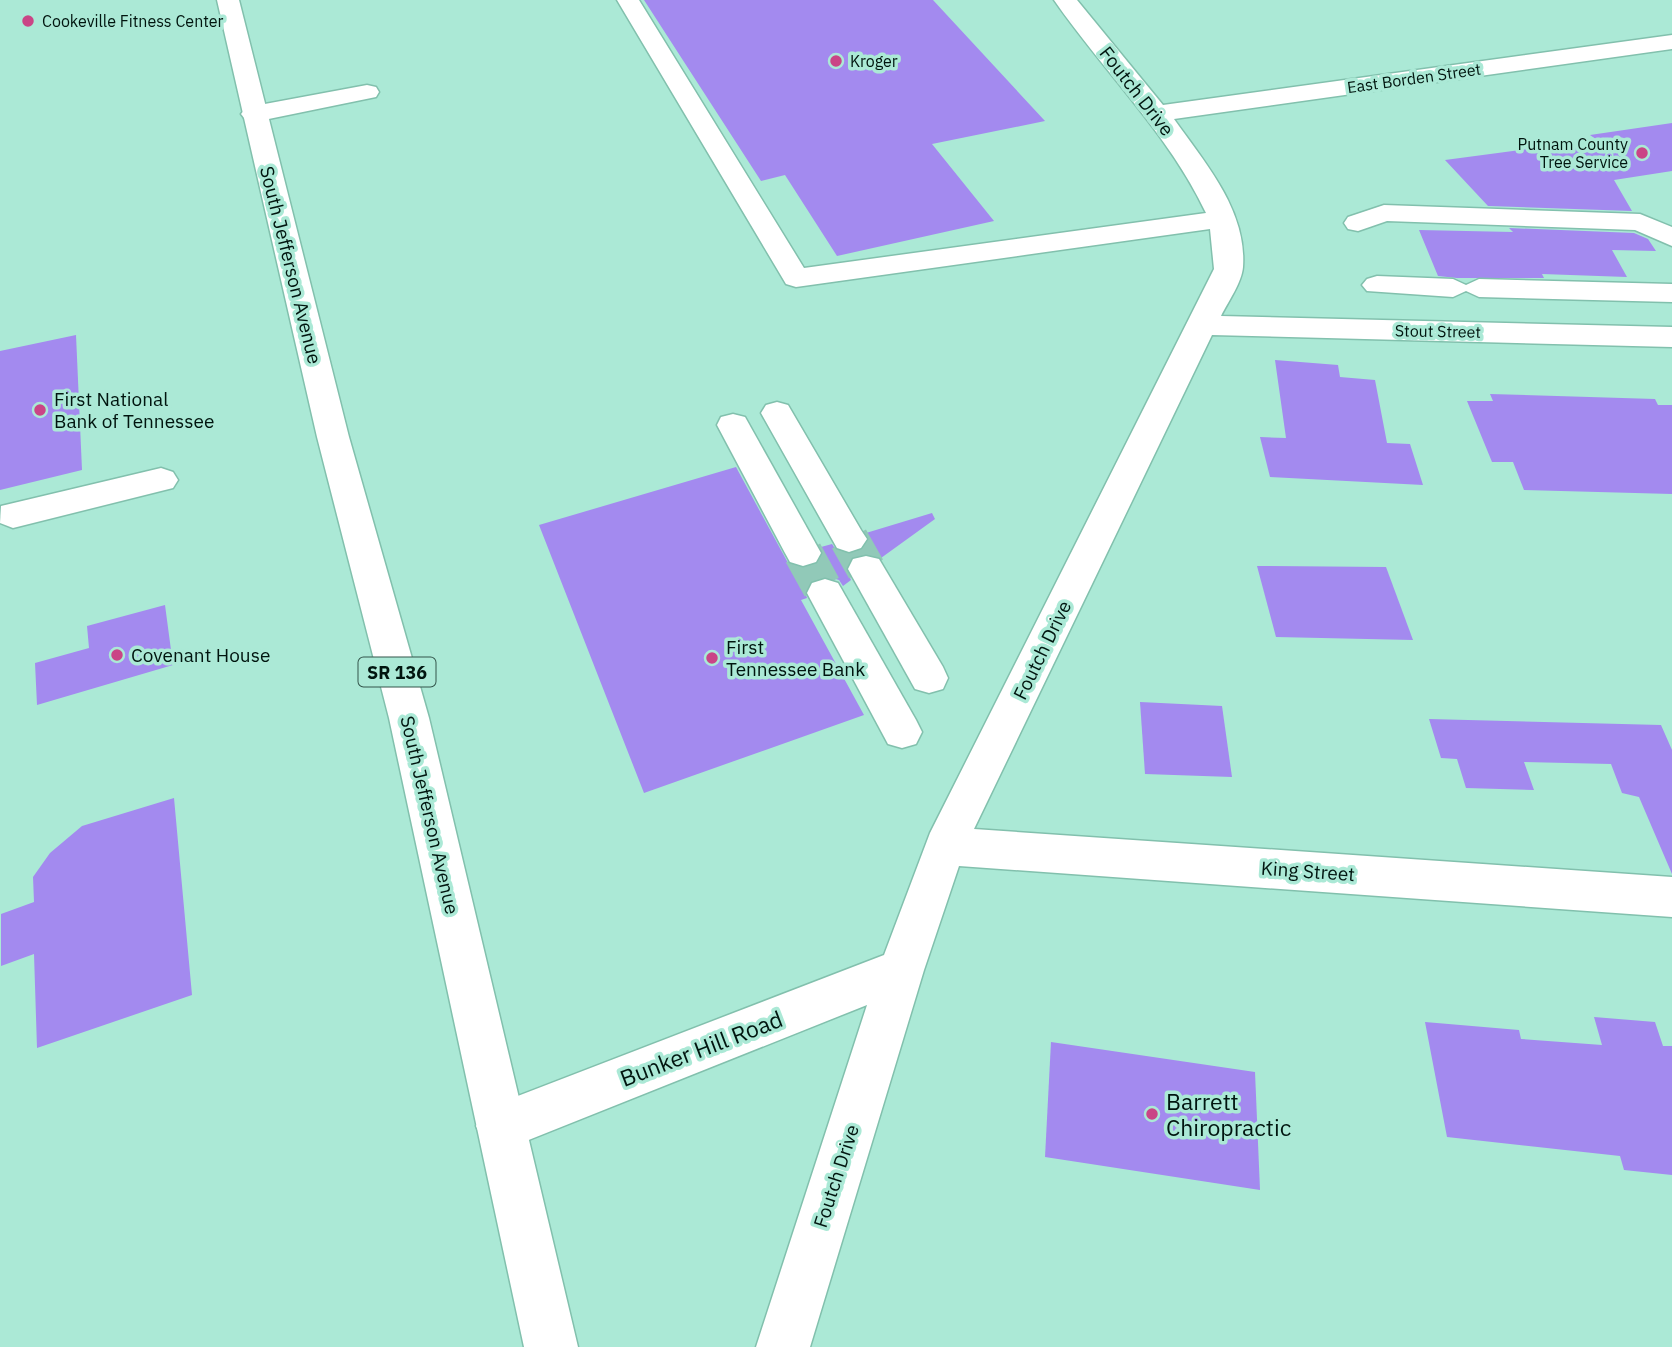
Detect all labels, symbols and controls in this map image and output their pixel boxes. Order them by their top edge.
place label: Cookeville Fitness Center [42,11,224,31]
marker: Cookeville Fitness Center [20,13,36,29]
street label: Foutch Drive [1095,41,1179,141]
place label: Kroger [850,51,898,71]
marker: Kroger [828,53,844,69]
street label: East Borden Street [1346,59,1482,97]
place label: Putnam County Tree Service [1518,134,1628,172]
marker: Putnam County Tree Service [1634,145,1650,161]
street label: South Jefferson Avenue [255,164,327,366]
street label: Stout Street [1395,320,1481,342]
place label: First National Bank of Tennessee [54,387,214,433]
marker: First National Bank of Tennessee [32,402,48,418]
street label: Foutch Drive [1008,597,1076,703]
place label: First Tennessee Bank [726,635,865,681]
place label: Covenant House [131,643,270,667]
marker: Covenant House [109,647,125,663]
marker: First Tennessee Bank [704,650,720,666]
road number: SR 136 [358,658,436,686]
street label: South Jefferson Avenue [395,714,465,916]
street label: King Street [1260,856,1356,886]
street label: Bunker Hill Road [615,1003,787,1093]
place label: Barrett Chiropractic [1166,1086,1291,1142]
marker: Barrett Chiropractic [1144,1106,1160,1122]
street label: Foutch Drive [808,1121,864,1231]

